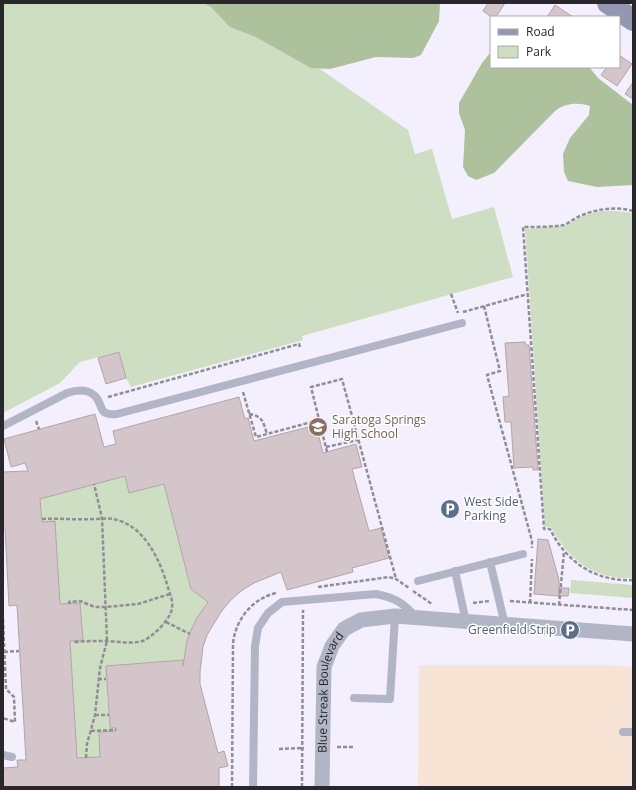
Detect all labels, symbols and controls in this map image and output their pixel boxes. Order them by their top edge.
legend [490,16,620,68]
text: Road [526,23,555,40]
text: Park [526,43,552,60]
place label: Saratoga Springs High School [332,411,426,442]
school or university icon: Saratoga Springs High School [307,416,329,438]
place label: West Side Parking [464,493,519,524]
parking icon: West Side Parking [439,498,461,520]
parking icon: Greenfield Strip [559,619,581,641]
place label: Greenfield Strip [468,621,556,638]
street label: Blue Streak Boulevard [314,628,347,753]

